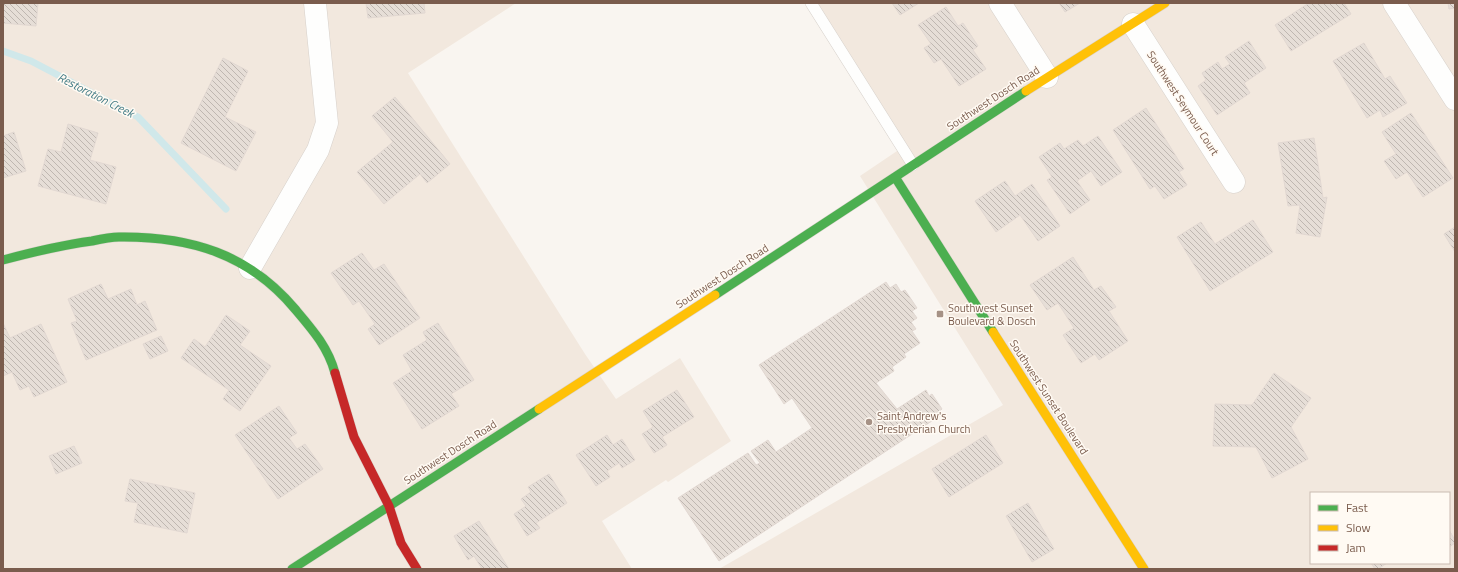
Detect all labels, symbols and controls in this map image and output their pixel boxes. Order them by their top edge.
street label: Southwest Seymour Court [1143,48,1223,158]
street label: Southwest Dosch Road [944,62,1043,134]
water label: Restoration Creek [54,68,139,123]
street label: Southwest Dosch Road [673,240,772,312]
place label: Southwest Sunset Boulevard & Dosch [948,300,1036,329]
marker: Southwest Sunset Boulevard & Dosch [935,309,945,319]
street label: Southwest Sunset Boulevard [1006,337,1092,458]
place label: Saint Andrew's Presbyterian Church [877,408,971,437]
street label: Southwest Dosch Road [401,416,500,488]
marker: Saint Andrew's Presbyterian Church [864,417,874,427]
legend [1310,492,1450,564]
text: Fast [1346,498,1369,517]
text: Slow [1346,518,1371,537]
text: Jam [1346,538,1366,557]

